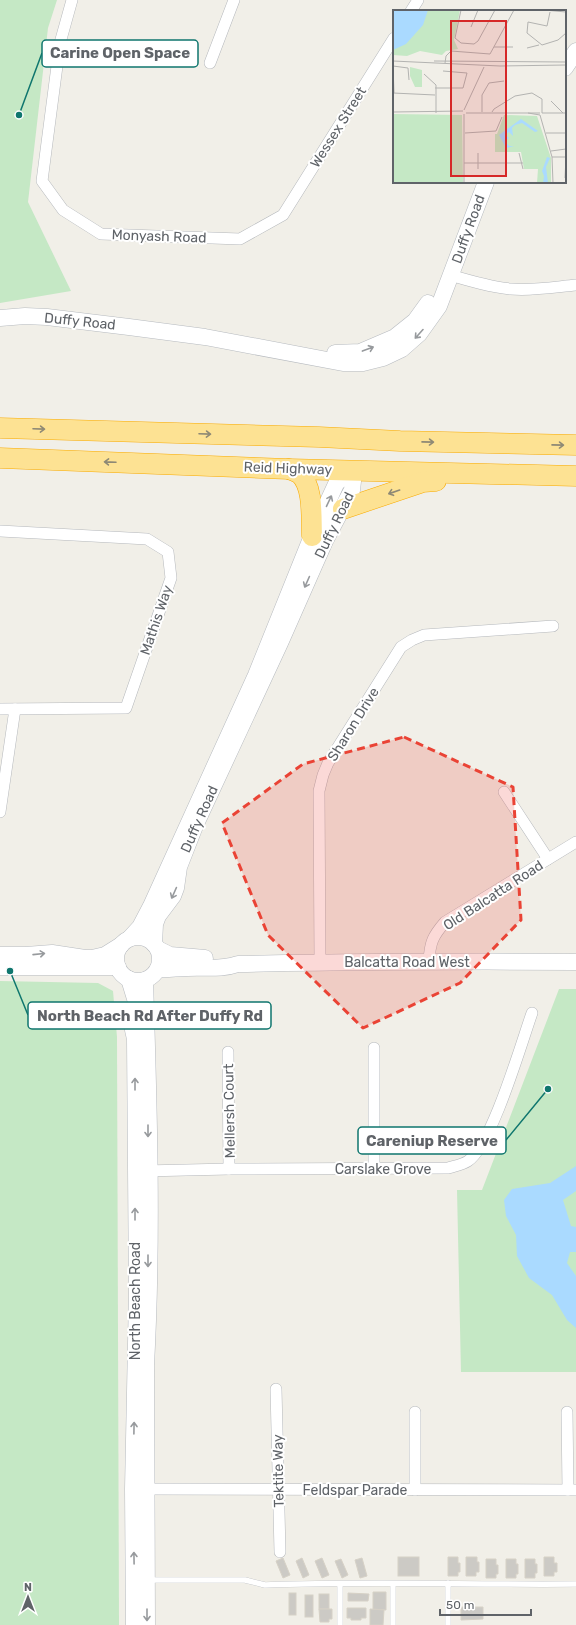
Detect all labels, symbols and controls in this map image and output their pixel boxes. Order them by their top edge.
inset map [393,10,566,183]
callout: Carine Open Space [42,40,198,67]
text: Carine Open Space [50,44,190,62]
street label: Wessex Street [307,83,370,171]
street label: Duffy Road [448,193,489,266]
street label: Monyash Road [111,226,207,247]
street label: Duffy Road [43,309,116,334]
one-way arrow [414,328,423,339]
one-way arrow [361,344,373,352]
one-way arrow [32,425,45,433]
one-way arrow [198,430,211,437]
one-way arrow [421,438,434,445]
one-way arrow [551,441,564,448]
one-way arrow [104,458,117,466]
street label: Reid Highway [243,458,333,479]
one-way arrow [388,488,400,496]
street label: Duffy Road [311,489,358,561]
one-way arrow [326,495,333,507]
one-way arrow [303,575,310,587]
street label: Mathis Way [137,583,176,657]
street label: Sharon Drive [324,684,383,764]
street label: Duffy Road [177,783,222,855]
street label: Old Balcatta Road [440,857,546,934]
one-way arrow [169,887,177,899]
one-way arrow [32,950,45,958]
street label: Balcatta Road West [344,954,470,971]
callout: North Beach Rd After Duffy Rd [28,1002,271,1029]
text: North Beach Rd After Duffy Rd [37,1007,263,1025]
street label: Mellersh Court [220,1063,239,1158]
one-way arrow [131,1078,139,1091]
one-way arrow [144,1124,152,1137]
callout: Careniup Reserve [358,1127,506,1154]
text: Careniup Reserve [366,1132,498,1150]
street label: Carslake Grove [335,1161,431,1178]
one-way arrow [131,1208,139,1221]
street label: North Beach Road [127,1242,144,1360]
one-way arrow [145,1254,152,1267]
one-way arrow [130,1422,138,1435]
street label: Tektite Way [269,1434,288,1508]
street label: Feldspar Parade [303,1482,408,1499]
one-way arrow [130,1552,138,1565]
north arrow [8,1577,48,1617]
text: N [24,1581,32,1594]
scale bar [440,1591,531,1617]
text: 50 m [446,1598,474,1612]
one-way arrow [143,1608,151,1621]

